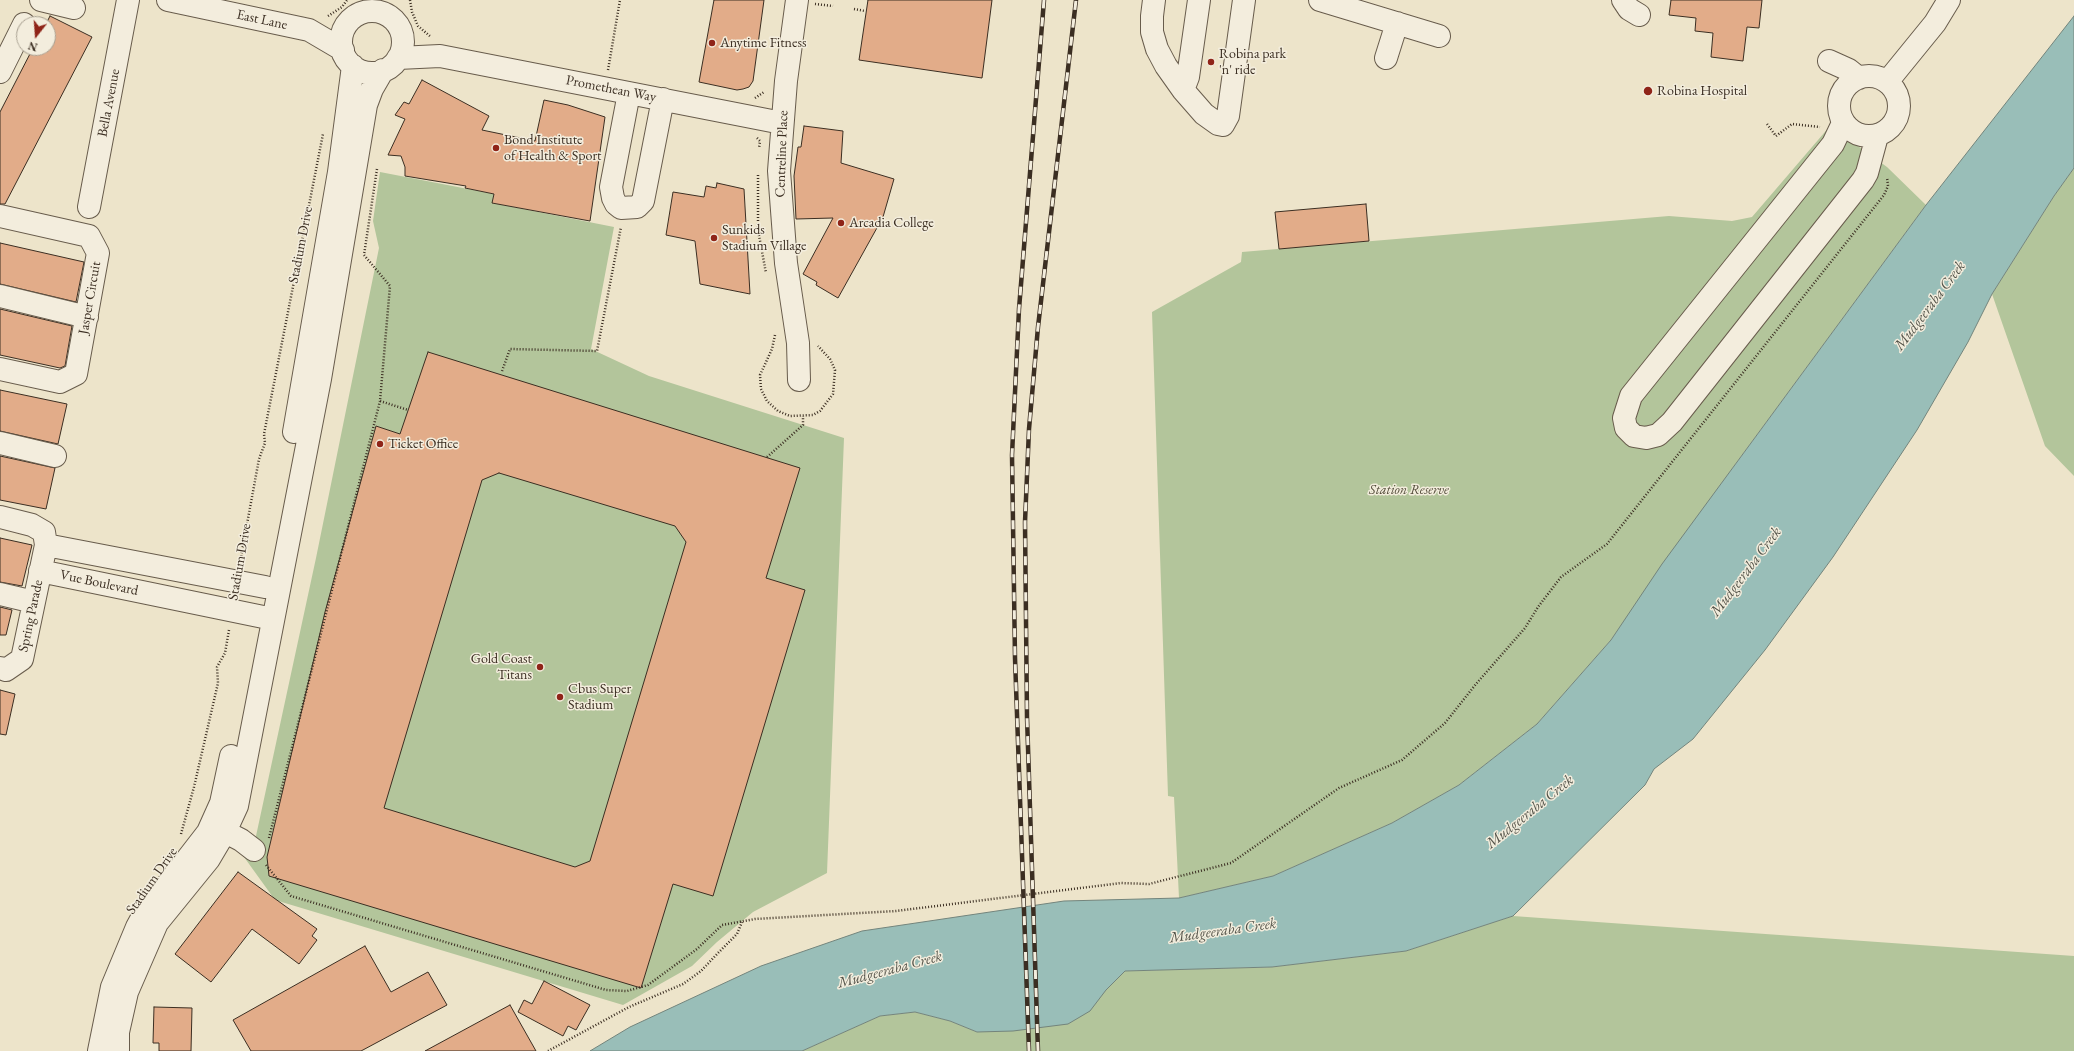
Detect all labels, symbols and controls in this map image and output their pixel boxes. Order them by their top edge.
street label: East Lane [235,6,289,34]
north arrow [16,16,56,56]
place label: Anytime Fitness [720,35,807,51]
marker: Anytime Fitness [707,38,717,48]
text: N [26,39,39,55]
place label: Robina park 'n' ride [1219,46,1286,78]
marker: Robina park 'n' ride [1206,57,1216,67]
street label: Bella Avenue [94,68,124,138]
street label: Promethean Way [564,72,658,106]
place label: Robina Hospital [1657,83,1747,99]
marker: Robina Hospital [1642,85,1654,97]
street label: Centreline Place [772,110,792,198]
place label: Bond Institute of Health & Sport [504,132,601,164]
marker: Bond Institute of Health & Sport [491,143,501,153]
street label: Stadium Drive [285,205,317,285]
place label: Arcadia College [849,215,934,231]
marker: Arcadia College [836,218,846,228]
place label: Sunkids Stadium Village [722,222,806,254]
marker: Sunkids Stadium Village [709,233,719,243]
water label: Mudgeeraba Creek [1890,258,1970,354]
street label: Jasper Circuit [75,260,105,336]
place label: Ticket Office [388,436,458,452]
marker: Ticket Office [375,439,385,449]
park label: Station Reserve [1369,482,1449,498]
street label: Stadium Drive [225,522,255,602]
water label: Mudgeeraba Creek [1706,524,1786,620]
street label: Vue Boulevard [58,567,140,599]
street label: Spring Parade [15,578,47,654]
place label: Gold Coast Titans [471,651,532,684]
marker: Gold Coast Titans [535,662,545,672]
place label: Cbus Super Stadium [568,681,631,714]
marker: Cbus Super Stadium [555,692,565,702]
water label: Mudgeeraba Creek [1483,771,1577,853]
street label: Stadium Drive [123,844,181,918]
water label: Mudgeeraba Creek [1169,915,1277,947]
water label: Mudgeeraba Creek [836,947,944,993]

